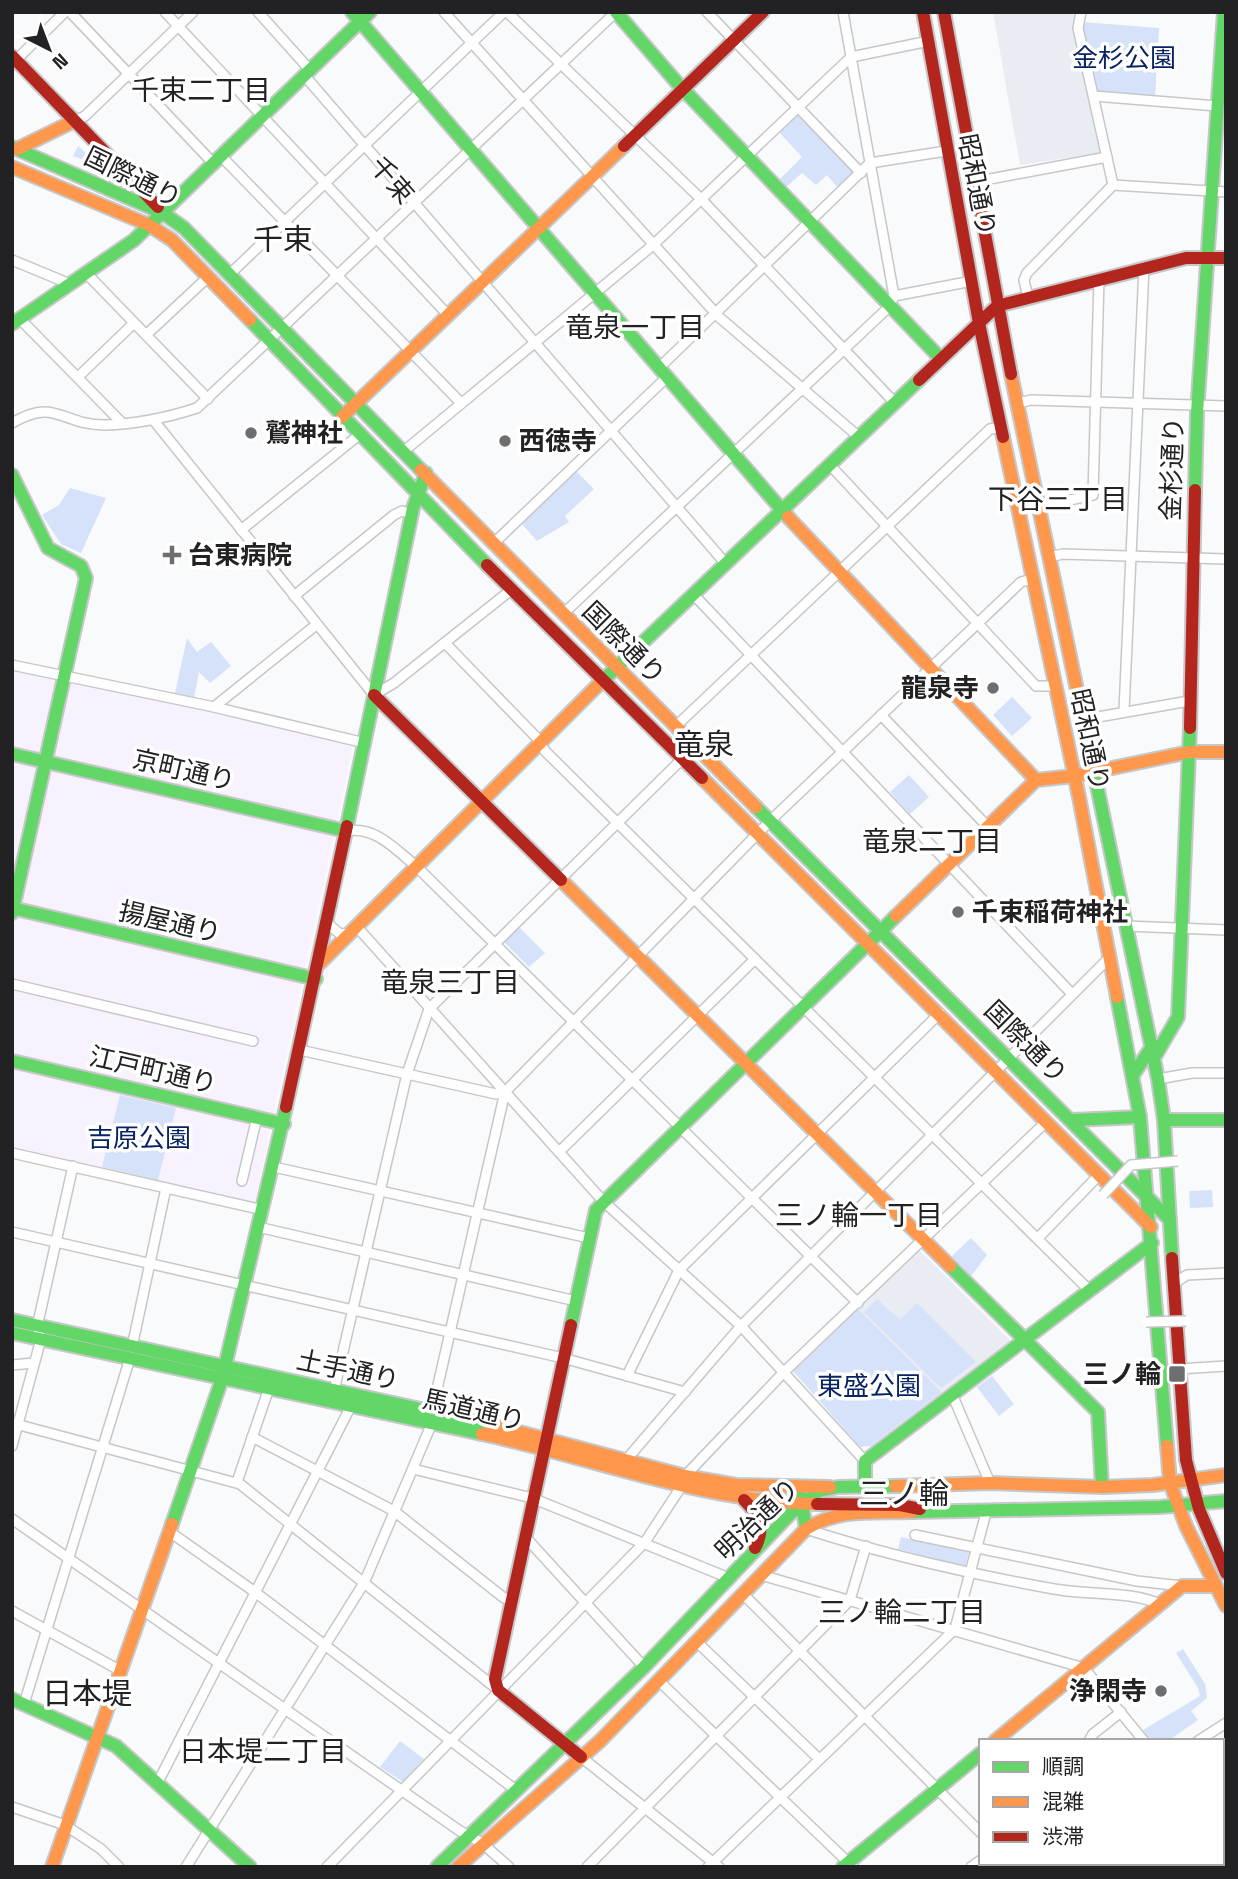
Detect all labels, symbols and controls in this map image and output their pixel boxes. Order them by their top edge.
north arrow [14,14,84,84]
park label: 金杉公園 [1072,41,1176,75]
text: N [47,48,73,75]
district label: 千束二丁目 [131,72,271,108]
street label: 昭和通り [950,131,1004,239]
street label: 国際通り [79,139,187,215]
street label: 千束 [362,149,422,211]
district label: 千束 [253,220,313,259]
district label: 竜泉一丁目 [565,309,705,345]
place label: 鷲神社 [265,416,343,450]
street label: 金杉通り [1153,416,1191,522]
place label: 西徳寺 [519,424,597,458]
marker: 鷲神社 [243,425,259,441]
marker: 西徳寺 [497,433,513,449]
district label: 下谷三丁目 [988,481,1128,517]
place label: 台東病院 [188,538,292,572]
marker: 台東病院 [162,545,182,565]
street label: 国際通り [575,594,673,692]
place label: 龍泉寺 [901,671,979,705]
marker: 龍泉寺 [985,680,1001,696]
street label: 昭和通り [1063,686,1117,794]
district label: 竜泉 [674,725,734,764]
street label: 京町通り [130,742,238,798]
district label: 竜泉二丁目 [862,823,1002,859]
street label: 揚屋通り [116,894,224,950]
place label: 千束稲荷神社 [972,895,1128,929]
marker: 千束稲荷神社 [950,904,966,920]
district label: 竜泉三丁目 [380,964,520,1000]
street label: 国際通り [977,993,1075,1091]
street label: 江戸町通り [86,1039,220,1101]
park label: 吉原公園 [87,1121,191,1155]
district label: 三ノ輪一丁目 [775,1197,943,1233]
street label: 土手通り [294,1343,402,1397]
place label: 三ノ輪 [1083,1357,1161,1391]
marker: 三ノ輪 [1167,1364,1187,1384]
park label: 東盛公園 [817,1369,921,1403]
street label: 馬道通り [420,1382,528,1438]
street label: 明治通り [708,1471,806,1567]
district label: 三ノ輪 [859,1474,949,1513]
district label: 三ノ輪二丁目 [818,1594,986,1630]
district label: 日本堤 [42,1674,132,1713]
place label: 浄閑寺 [1069,1674,1147,1708]
marker: 浄閑寺 [1153,1683,1169,1699]
district label: 日本堤二丁目 [179,1733,347,1769]
legend [979,1739,1224,1865]
text: 順調 [1042,1753,1084,1780]
text: 混雑 [1042,1788,1084,1815]
text: 渋滞 [1042,1823,1084,1850]

